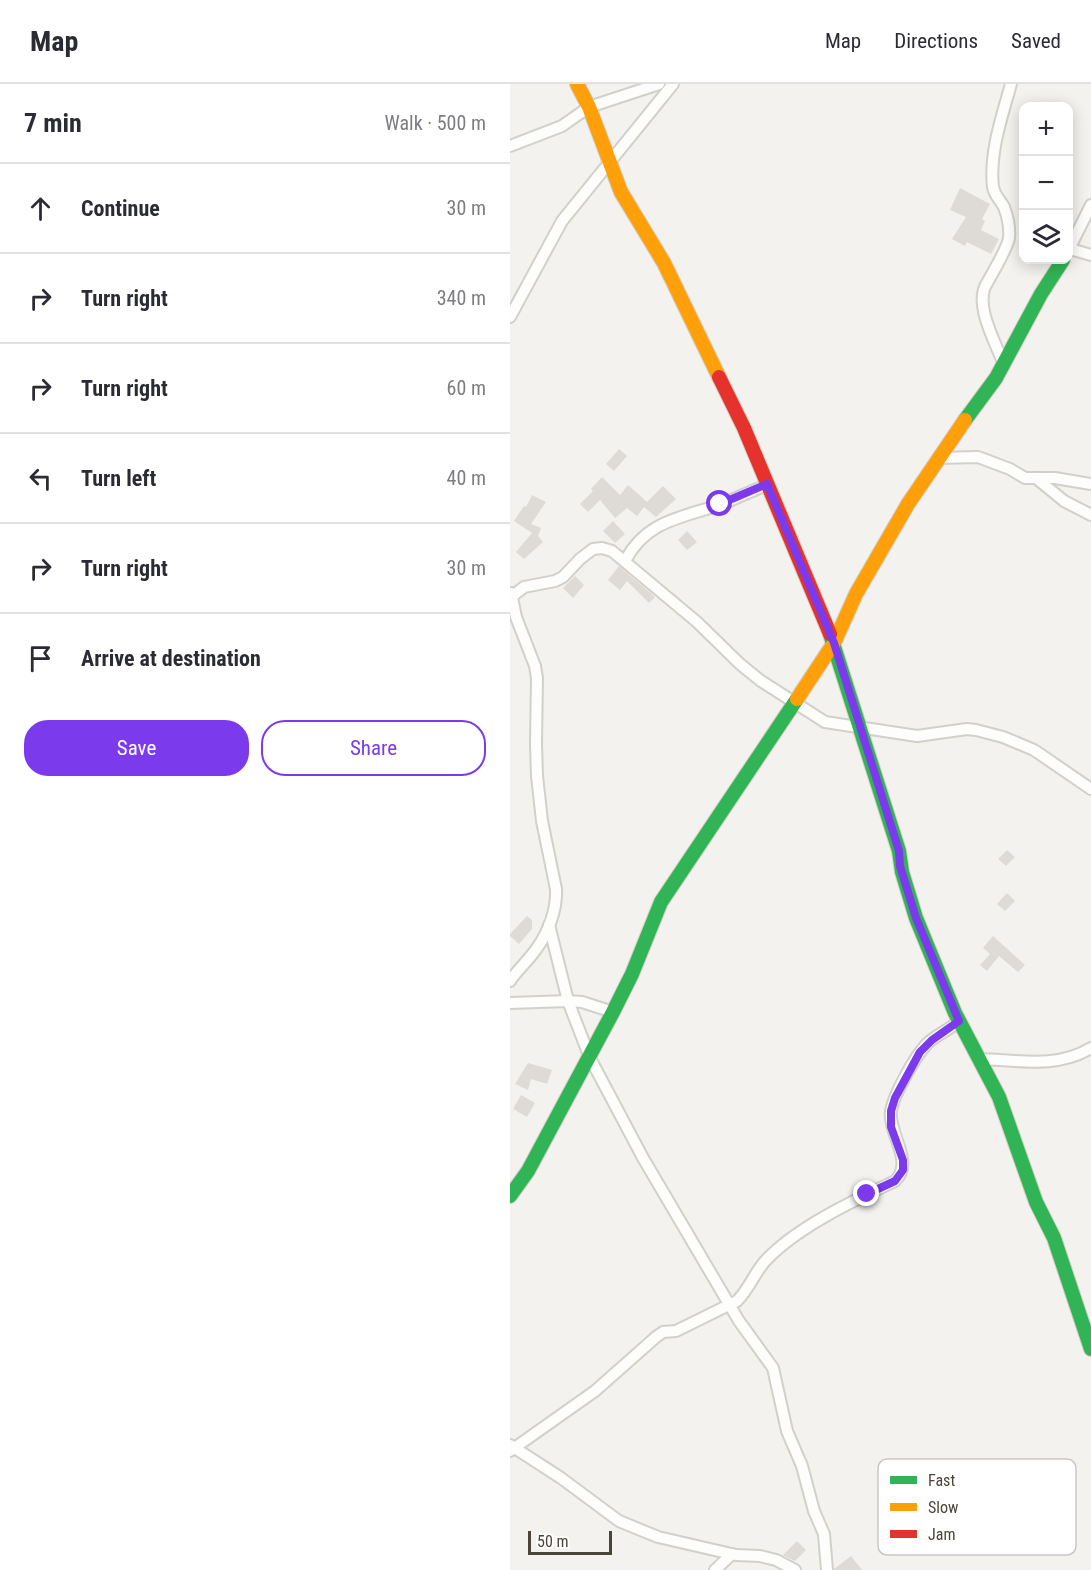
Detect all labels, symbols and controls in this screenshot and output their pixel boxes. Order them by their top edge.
text: Map [30,25,78,58]
text: Map [825,29,861,53]
text: Directions [894,29,978,53]
text: Saved [1011,29,1061,53]
map controls [1019,102,1073,264]
button: + [1019,102,1073,156]
text: 7 min [24,108,82,138]
text: Walk · 500 m [385,111,486,135]
button: − [1019,156,1073,210]
icon: ahead [24,192,57,225]
text: Continue [81,196,160,221]
text: 30 m [447,196,486,220]
button: layers [1019,210,1073,264]
icon: right [24,282,57,315]
text: Turn right [81,286,168,311]
text: 340 m [437,286,486,310]
icon: right [24,372,57,405]
text: Turn right [81,376,168,401]
text: 60 m [447,376,486,400]
icon: left [24,462,57,495]
text: Turn left [81,466,156,491]
text: 40 m [447,466,486,490]
route start [706,490,732,516]
icon: right [24,552,57,585]
text: Turn right [81,556,168,581]
text: 30 m [447,556,486,580]
icon: arrive [24,642,57,675]
text: Arrive at destination [81,646,261,671]
button: Save [24,720,249,776]
button: Share [261,720,486,776]
route end [853,1180,879,1206]
legend [878,1459,1076,1555]
text: Fast [928,1471,955,1490]
text: Slow [928,1498,958,1517]
text: Jam [928,1525,955,1544]
scale bar [528,1528,612,1556]
text: 50 m [537,1532,569,1551]

